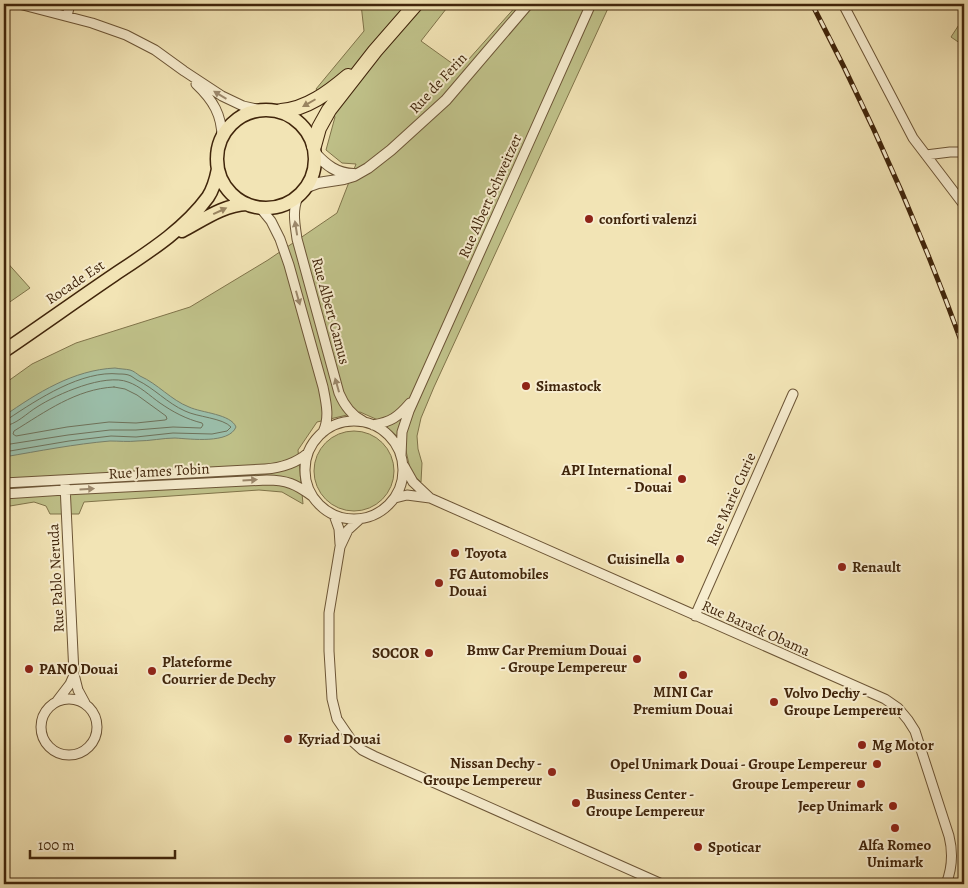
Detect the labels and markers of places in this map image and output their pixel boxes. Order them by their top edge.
place label: conforti valenzi [599,209,697,229]
marker: conforti valenzi [583,213,595,225]
place label: Simastock [536,376,601,396]
marker: Simastock [520,380,532,392]
place label: API International - Douai [561,460,673,497]
marker: API International - Douai [676,473,688,485]
place label: Toyota [465,543,508,563]
marker: Toyota [449,547,461,559]
place label: Cuisinella [607,549,671,569]
marker: Cuisinella [674,553,686,565]
place label: Renault [852,557,901,577]
marker: Renault [836,561,848,573]
place label: FG Automobiles Douai [449,564,549,601]
marker: FG Automobiles Douai [433,577,445,589]
place label: Bmw Car Premium Douai - Groupe Lempereur [467,640,628,677]
place label: SOCOR [372,643,419,663]
marker: SOCOR [423,647,435,659]
place label: Plateforme Courrier de Dechy [162,652,277,689]
marker: Bmw Car Premium Douai - Groupe Lempereur [631,653,643,665]
place label: PANO Douai [39,659,119,679]
marker: PANO Douai [23,663,35,675]
marker: Plateforme Courrier de Dechy [146,665,158,677]
marker: MINI Car Premium Douai [677,669,689,681]
place label: MINI Car Premium Douai [633,682,734,719]
place label: Volvo Dechy - Groupe Lempereur [783,683,903,720]
marker: Volvo Dechy - Groupe Lempereur [768,696,780,708]
place label: Kyriad Douai [298,729,381,749]
marker: Kyriad Douai [282,733,294,745]
place label: Mg Motor [872,735,934,755]
marker: Mg Motor [856,739,868,751]
place label: Nissan Dechy - Groupe Lempereur [423,753,542,790]
place label: Opel Unimark Douai - Groupe Lempereur [610,754,867,774]
marker: Opel Unimark Douai - Groupe Lempereur [871,758,883,770]
marker: Nissan Dechy - Groupe Lempereur [546,766,558,778]
place label: Groupe Lempereur [732,774,851,794]
marker: Groupe Lempereur [855,778,867,790]
place label: Business Center - Groupe Lempereur [586,784,705,821]
place label: Jeep Unimark [798,796,883,816]
marker: Business Center - Groupe Lempereur [570,797,582,809]
marker: Jeep Unimark [887,800,899,812]
marker: Alfa Romeo Unimark [889,822,901,834]
place label: Alfa Romeo Unimark [858,835,931,872]
place label: Spoticar [708,837,761,857]
marker: Spoticar [692,841,704,853]

